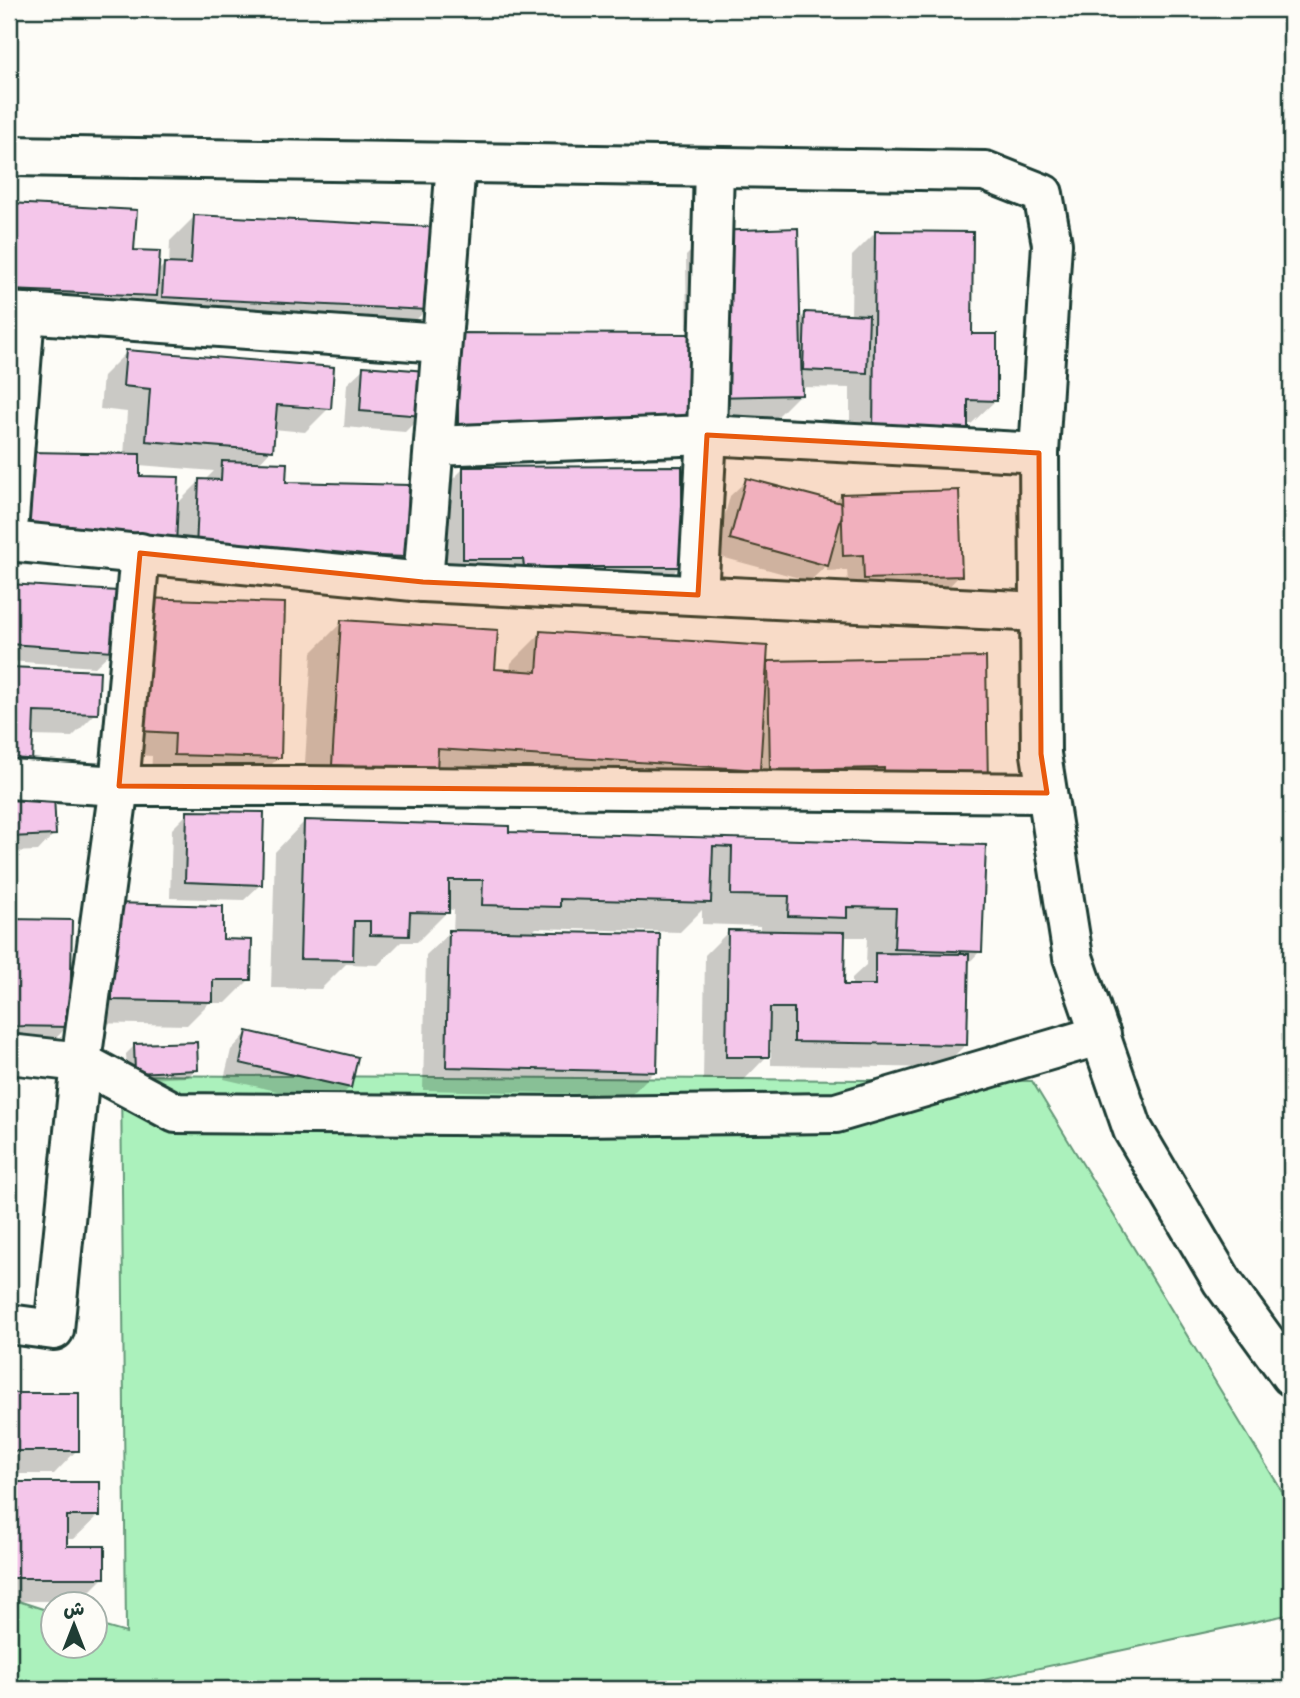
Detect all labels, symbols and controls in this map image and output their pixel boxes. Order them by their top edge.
north arrow [38,1590,108,1660]
text: ش [64,1598,85,1620]

